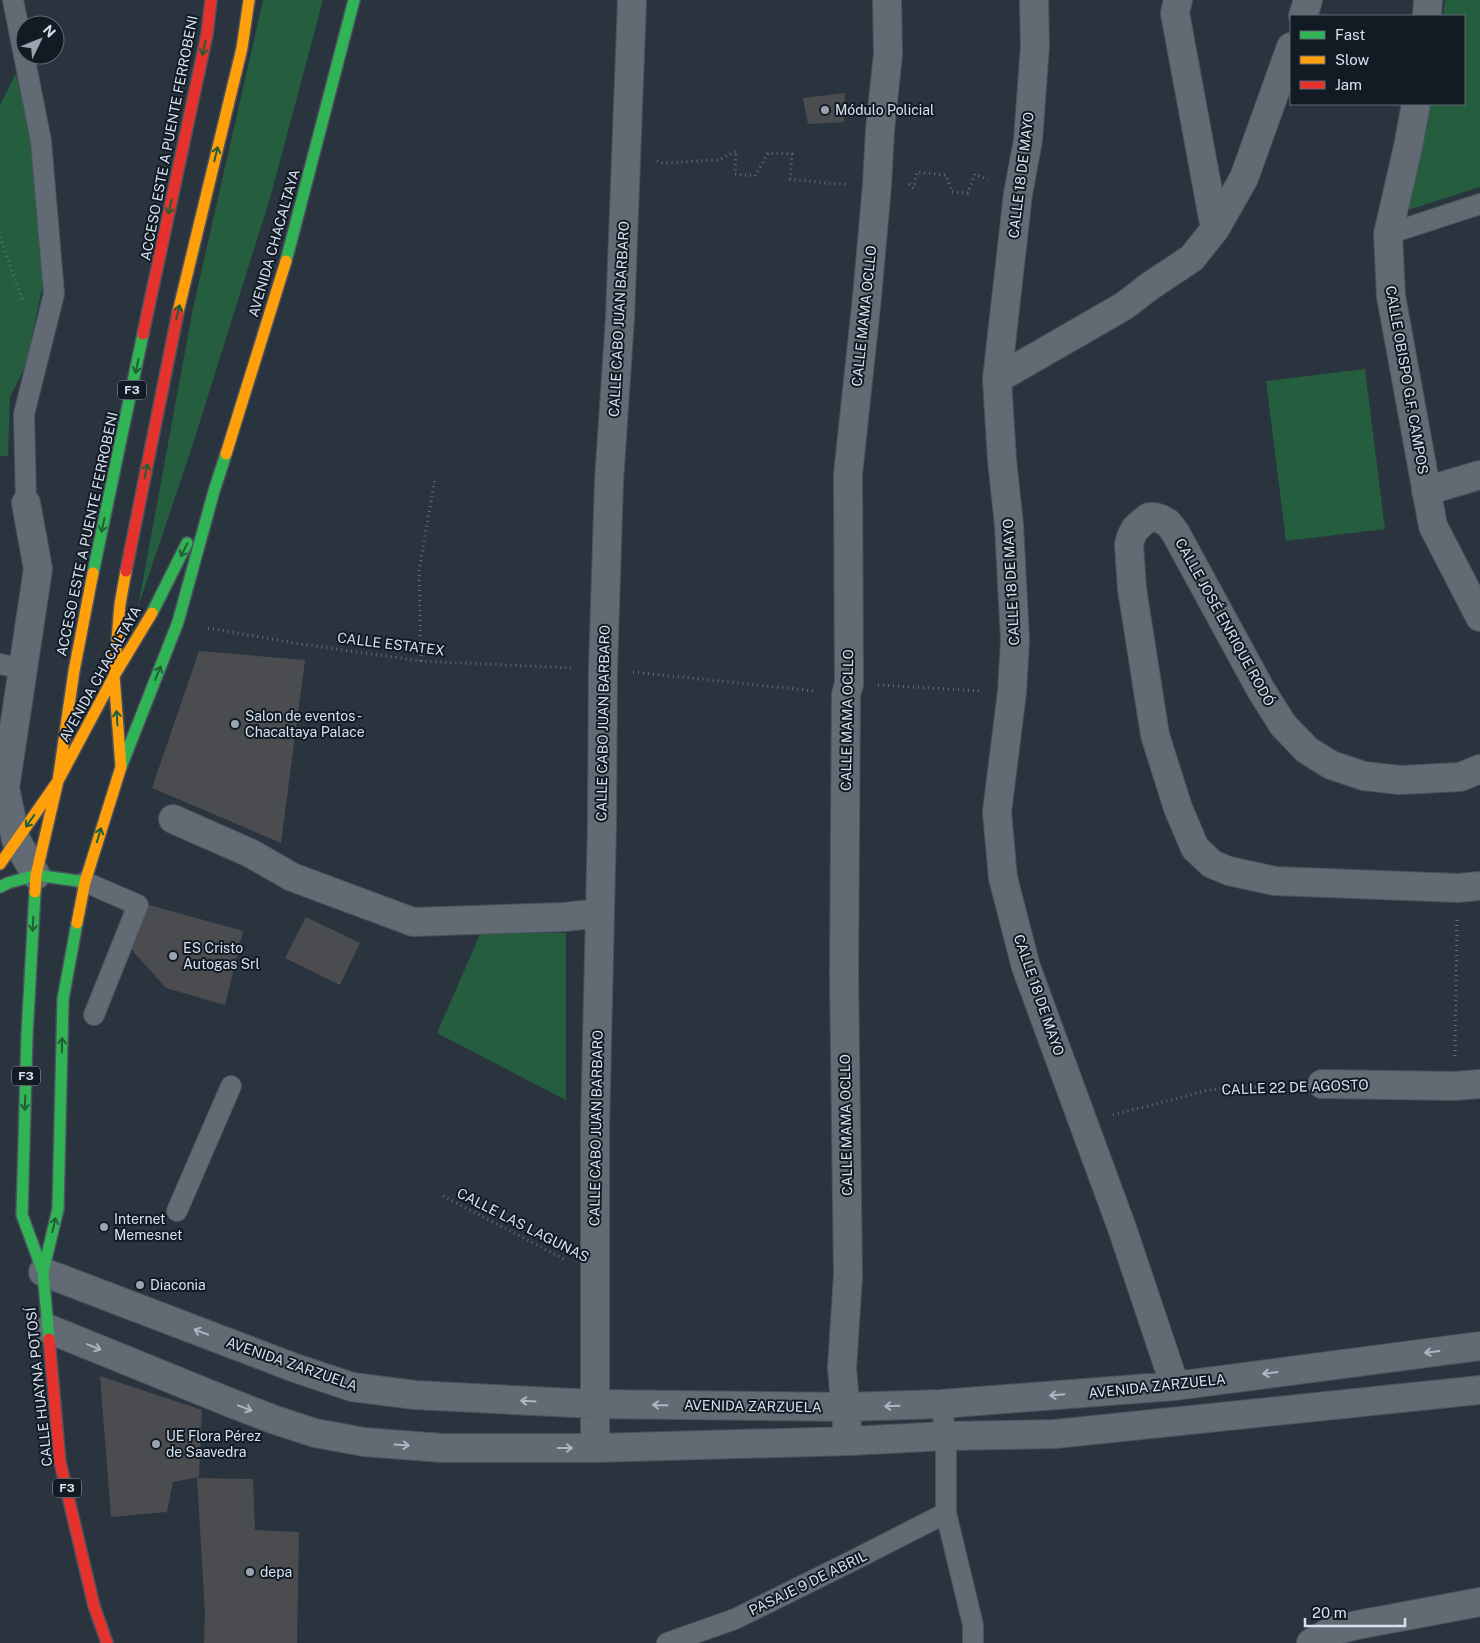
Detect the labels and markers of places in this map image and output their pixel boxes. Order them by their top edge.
place label: Módulo Policial [835,102,934,118]
marker: Módulo Policial [819,104,831,116]
place label: Salon de eventos - Chacaltaya Palace [245,708,365,740]
marker: Salon de eventos - Chacaltaya Palace [229,718,241,730]
place label: ES Cristo Autogas Srl [183,940,260,972]
marker: ES Cristo Autogas Srl [167,950,179,962]
place label: Internet Memesnet [114,1211,182,1243]
marker: Internet Memesnet [98,1221,110,1233]
place label: Diaconia [150,1277,206,1293]
marker: Diaconia [134,1279,146,1291]
place label: UE Flora Pérez de Saavedra [166,1428,261,1460]
marker: UE Flora Pérez de Saavedra [150,1438,162,1450]
place label: depa [260,1564,292,1580]
marker: depa [244,1566,256,1578]

